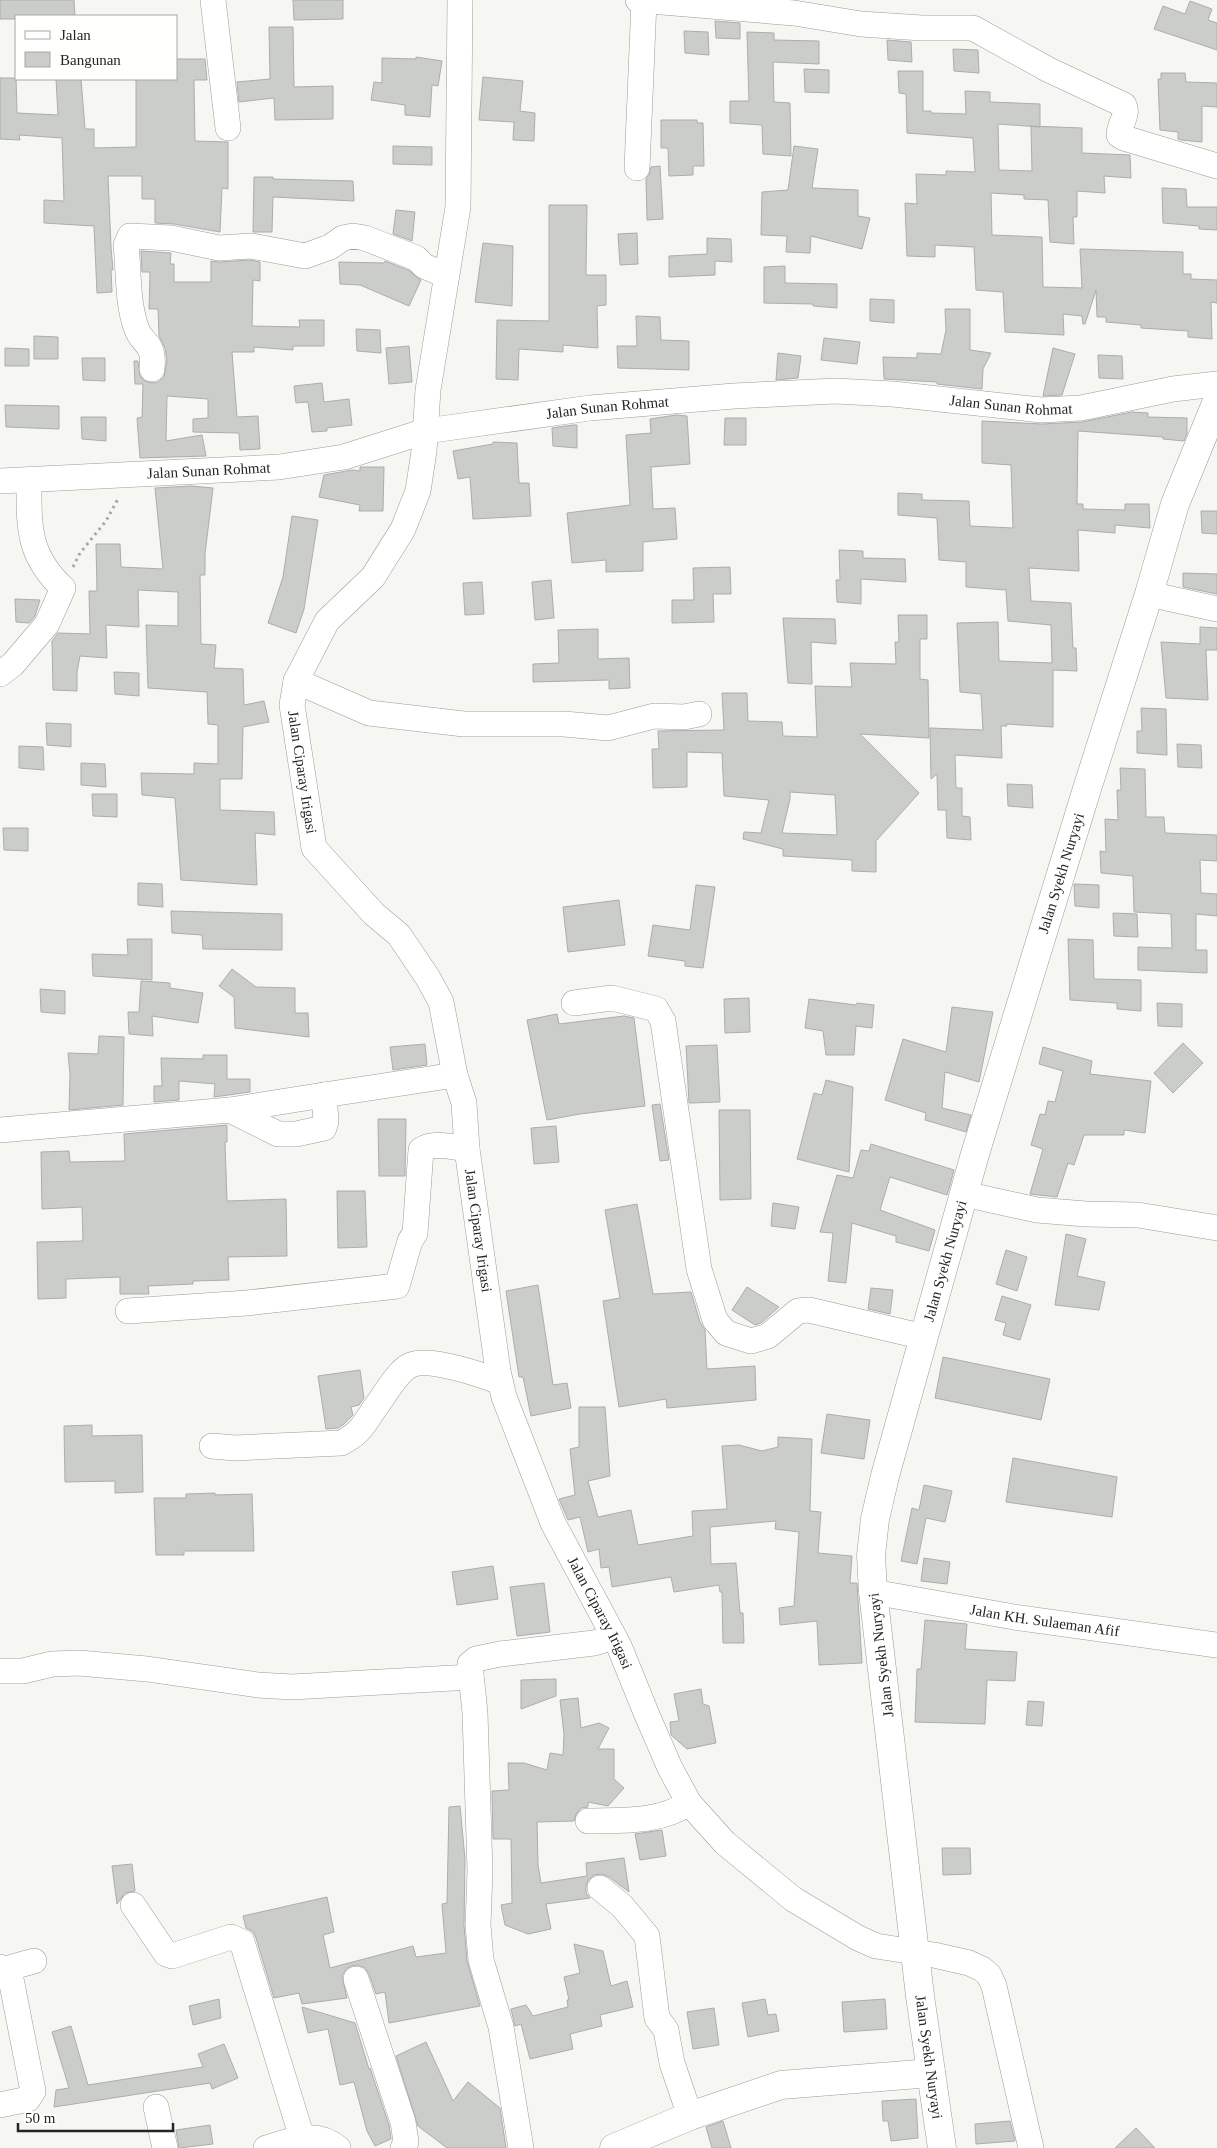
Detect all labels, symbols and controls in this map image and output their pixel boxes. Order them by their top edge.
legend [15,15,178,80]
text: Jalan [60,27,91,43]
text: Bangunan [60,52,121,68]
street label: Jalan Sunan Rohmat [949,392,1074,418]
street label: Jalan Sunan Rohmat [545,393,670,422]
street label: Jalan Sunan Rohmat [147,459,272,482]
street label: Jalan Ciparay Irigasi [285,710,320,835]
street label: Jalan Syekh Nuryayi [1035,811,1087,935]
street label: Jalan Ciparay Irigasi [462,1168,495,1293]
street label: Jalan Syekh Nuryayi [921,1199,970,1323]
street label: Jalan Ciparay Irigasi [565,1554,635,1671]
street label: Jalan Syekh Nuryayi [865,1592,897,1718]
street label: Jalan KH. Sulaeman Afif [969,1601,1120,1639]
street label: Jalan Syekh Nuryayi [912,1994,946,2120]
scale bar [18,2100,172,2132]
text: 50 m [25,2110,56,2126]

